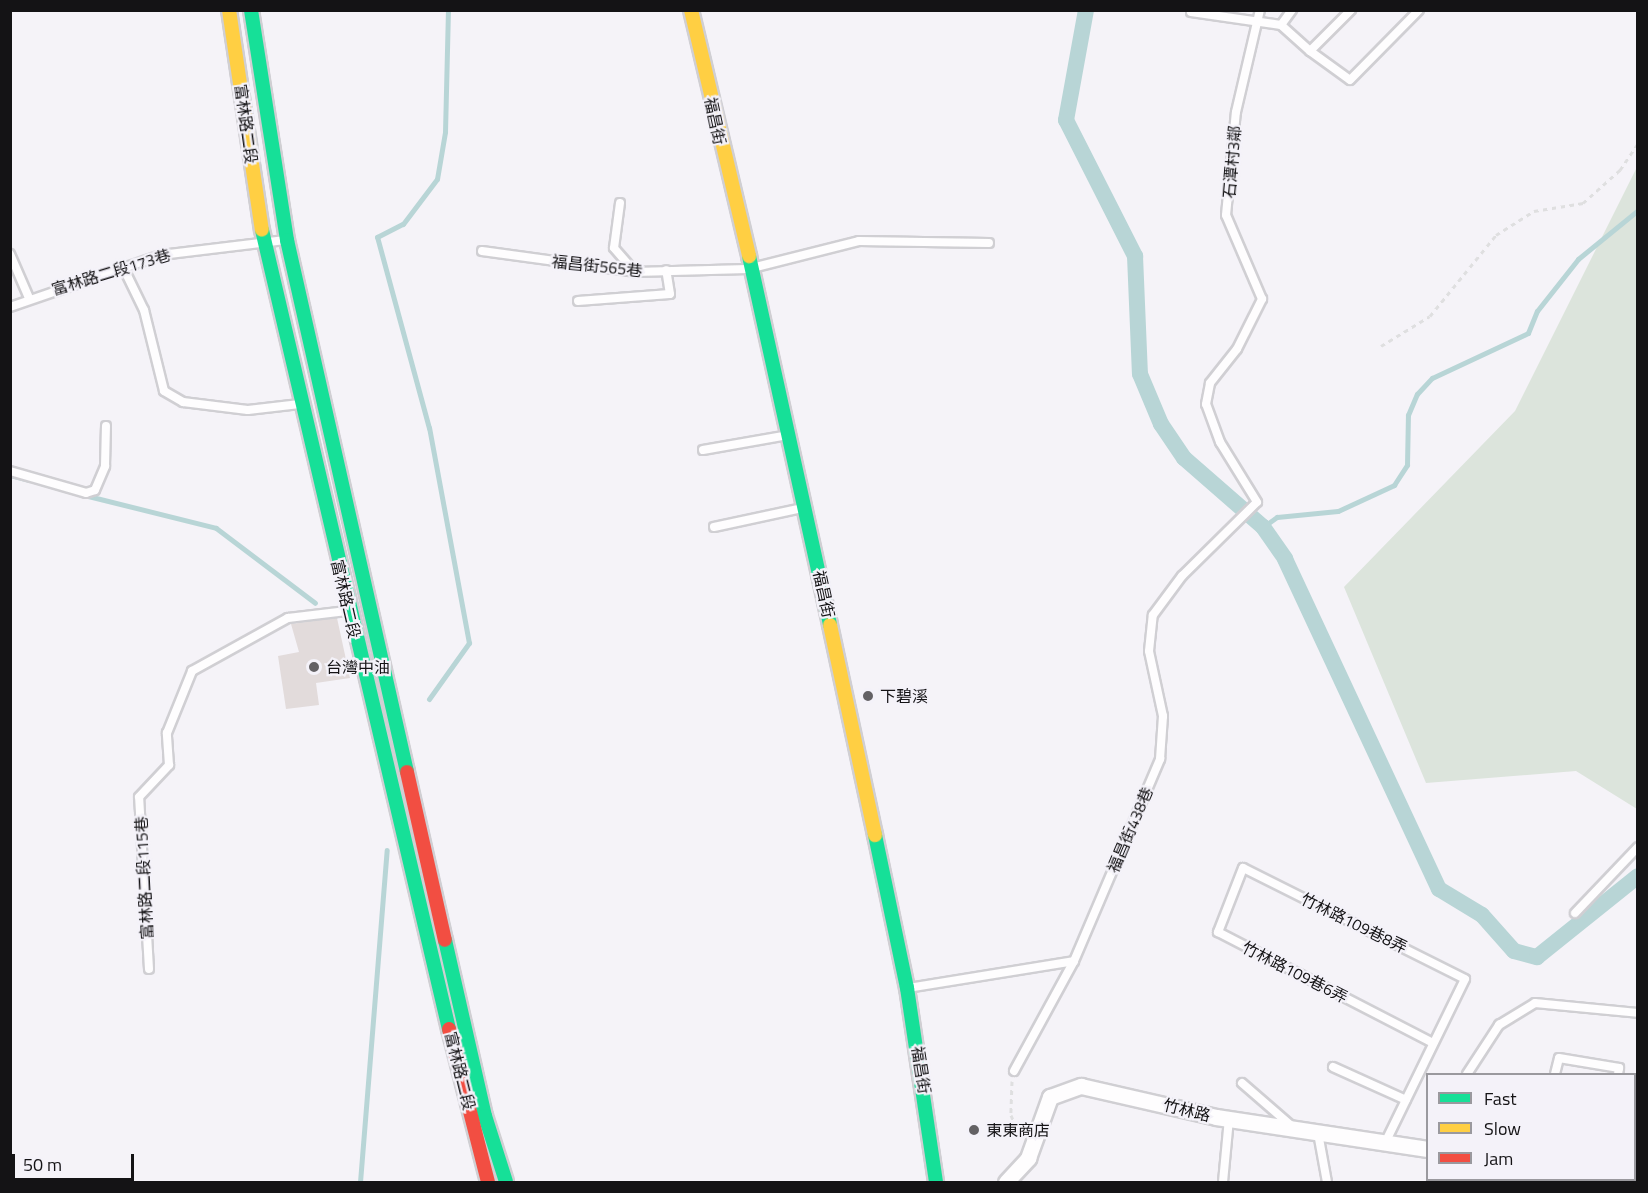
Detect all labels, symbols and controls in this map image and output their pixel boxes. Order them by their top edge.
street label: 富林路二段 [231,83,261,165]
street label: 福昌街 [701,96,729,146]
street label: 石潭村3鄰 [1219,125,1245,199]
street label: 富林路二段173巷 [49,245,173,299]
street label: 福昌街565巷 [551,252,643,280]
street label: 富林路二段 [328,558,364,640]
street label: 福昌街 [810,569,838,619]
place label: 台灣中油 [326,657,390,677]
marker: 台灣中油 [307,660,321,674]
place label: 下碧溪 [880,686,928,706]
marker: 下碧溪 [861,689,875,703]
street label: 福昌街438巷 [1103,784,1157,876]
street label: 富林路二段115巷 [131,816,157,940]
street label: 竹林路109巷8弄 [1298,889,1410,957]
street label: 竹林路109巷6弄 [1239,937,1351,1007]
street label: 富林路二段 [441,1030,479,1112]
street label: 福昌街 [908,1045,934,1095]
legend [1426,1073,1636,1181]
text: Fast [1484,1085,1517,1112]
street label: 竹林路 [1161,1095,1213,1125]
text: Slow [1484,1115,1521,1142]
place label: 東東商店 [986,1120,1050,1140]
marker: 東東商店 [967,1123,981,1137]
scale bar [15,1142,136,1180]
text: Jam [1484,1145,1513,1172]
text: 50 m [23,1151,62,1178]

